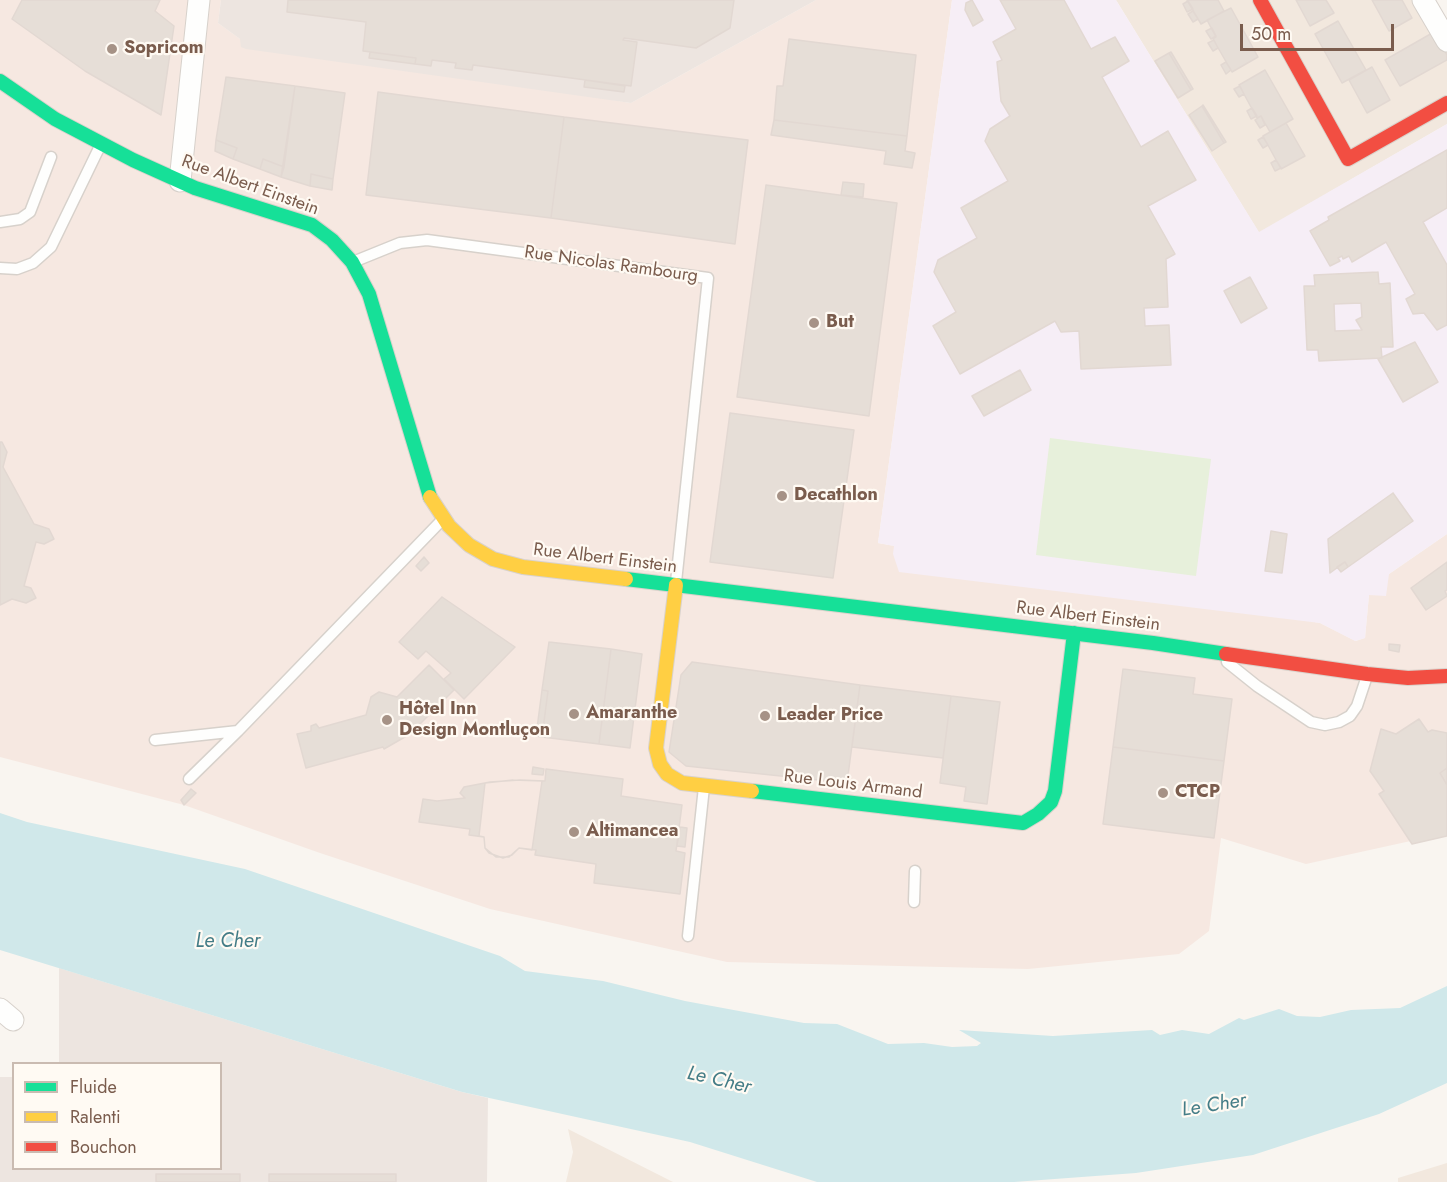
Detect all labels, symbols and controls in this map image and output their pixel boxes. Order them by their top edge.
scale bar [1243,12,1398,50]
text: 50 m [1251,21,1291,47]
place label: Sopricom [124,38,204,60]
marker: Sopricom [105,42,119,56]
street label: Rue Albert Einstein [178,151,322,221]
street label: Rue Nicolas Rambourg [523,242,699,288]
place label: But [826,312,854,334]
marker: But [807,316,821,330]
place label: Decathlon [794,485,878,507]
marker: Decathlon [775,489,789,503]
street label: Rue Albert Einstein [532,539,678,579]
street label: Rue Albert Einstein [1015,597,1161,637]
place label: Hôtel Inn Design Montluçon [399,699,550,742]
place label: Amaranthe [586,703,677,725]
place label: Leader Price [777,705,883,727]
marker: Amaranthe [567,707,581,721]
marker: Leader Price [758,709,772,723]
marker: Hôtel Inn Design Montluçon [380,713,394,727]
street label: Rue Louis Armand [783,766,923,804]
place label: CTCP [1175,782,1220,804]
marker: CTCP [1156,786,1170,800]
place label: Altimancea [586,821,679,843]
marker: Altimancea [567,825,581,839]
water label: Le Cher [196,930,260,954]
legend [12,1062,222,1170]
water label: Le Cher [685,1062,753,1100]
text: Fluide [70,1074,117,1100]
water label: Le Cher [1180,1089,1248,1123]
text: Ralenti [70,1104,121,1130]
text: Bouchon [70,1134,137,1160]

